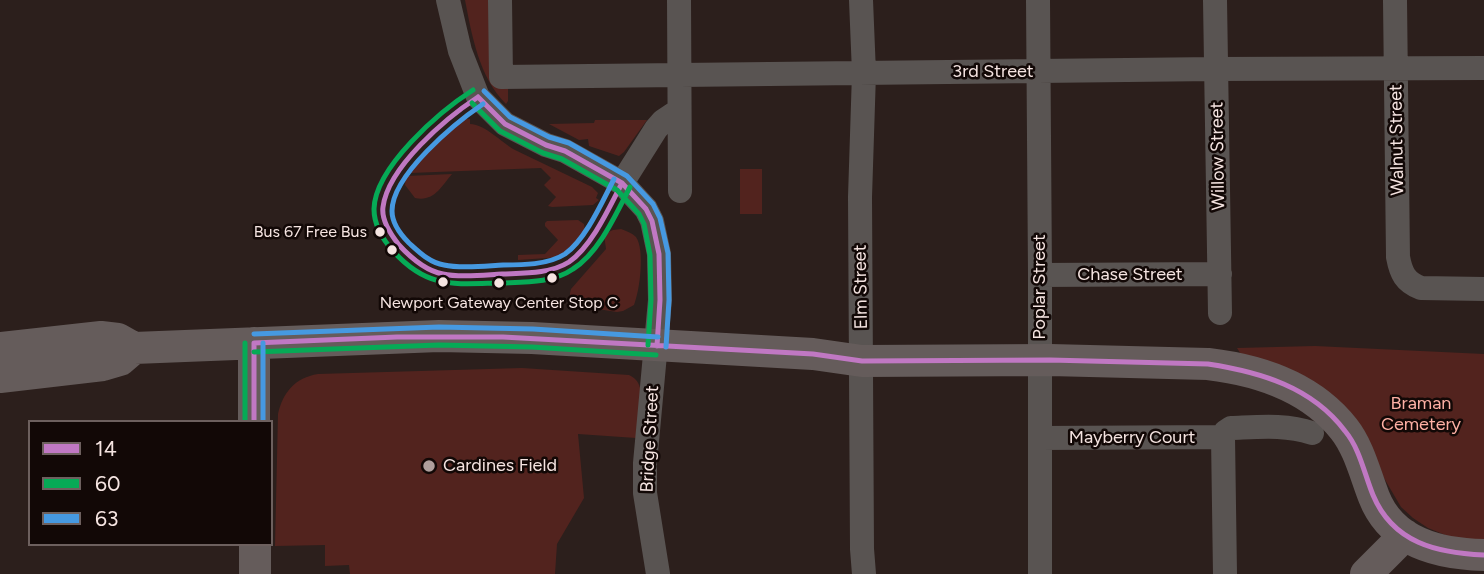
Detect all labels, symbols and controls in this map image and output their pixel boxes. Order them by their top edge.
street label: 3rd Street [952,61,1034,83]
street label: Walnut Street [1385,84,1409,196]
street label: Willow Street [1206,102,1230,210]
place label: Bus 67 Free Bus [254,222,367,242]
marker: Bus 67 Free Bus [373,225,387,239]
street label: Poplar Street [1029,234,1051,340]
unlabelled marker [385,243,399,257]
street label: Elm Street [849,244,873,330]
street label: Chase Street [1077,264,1183,286]
unlabelled marker [545,271,559,285]
unlabelled marker [436,275,450,289]
marker: Newport Gateway Center Stop C [492,276,506,290]
place label: Newport Gateway Center Stop C [380,293,618,313]
street label: Bridge Street [636,385,664,493]
park label: Braman Cemetery [1381,393,1461,436]
legend [28,420,273,546]
street label: Mayberry Court [1069,427,1195,449]
text: 14 [95,436,117,461]
place label: Cardines Field [443,455,557,477]
marker: Cardines Field [421,458,437,474]
text: 60 [95,471,120,496]
text: 63 [95,506,118,531]

